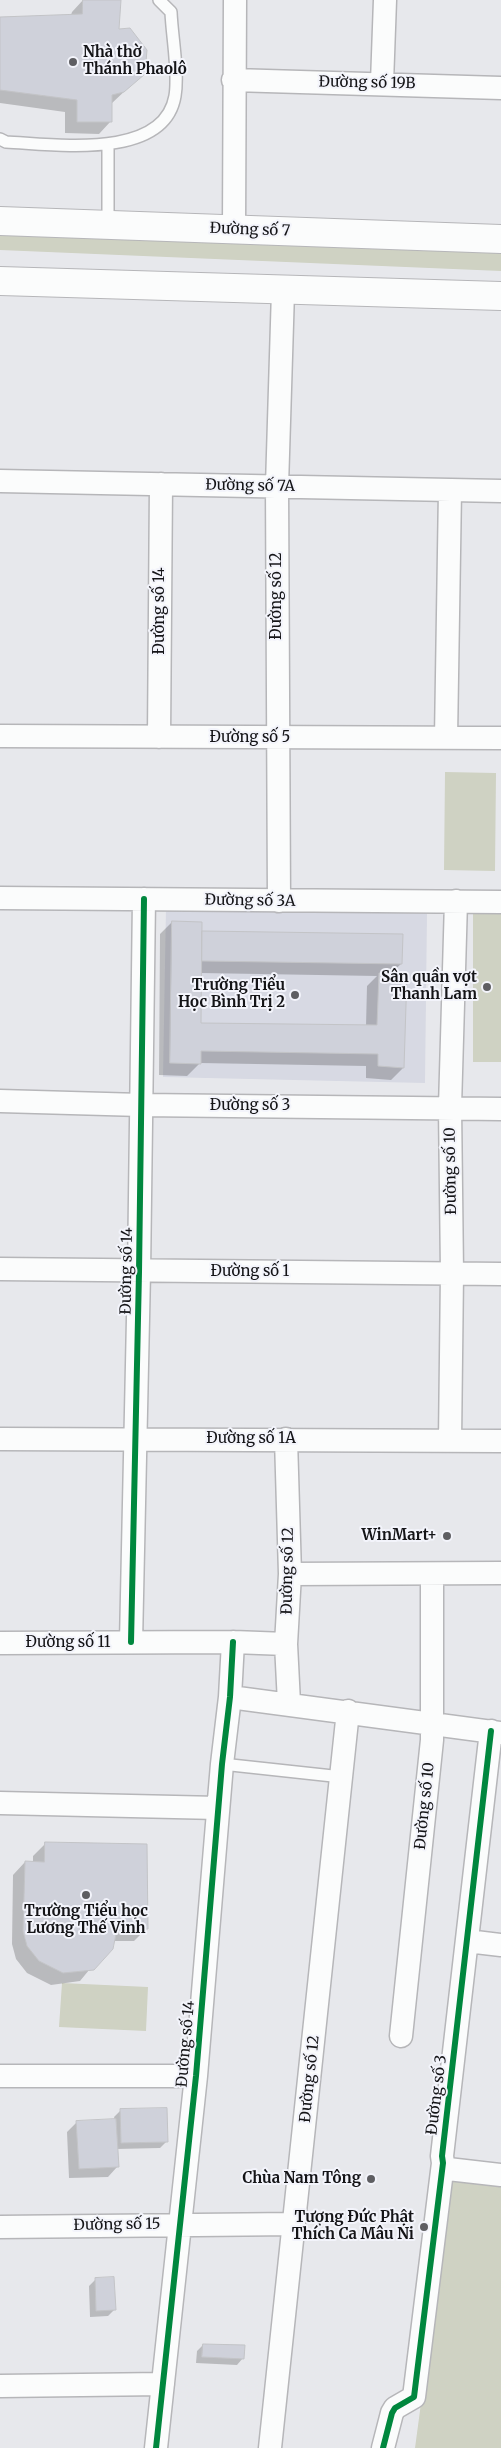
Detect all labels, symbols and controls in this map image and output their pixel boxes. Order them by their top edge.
place label: Nhà thờ Thánh Phaolô [83,44,187,79]
marker: Nhà thờ Thánh Phaolô [67,56,79,68]
street label: Đường số 19B [318,73,416,93]
street label: Đường số 7 [209,220,291,240]
street label: Đường số 7A [205,476,295,496]
street label: Đường số 12 [268,552,286,640]
street label: Đường số 14 [151,567,169,655]
street label: Đường số 5 [210,729,290,747]
street label: Đường số 3A [204,891,296,911]
place label: Sân quần vợt Thanh Lam [381,969,477,1004]
place label: Trường Tiểu Học Bình Trị 2 [178,977,285,1012]
marker: Sân quần vợt Thanh Lam [481,981,493,993]
marker: Trường Tiểu Học Bình Trị 2 [289,989,301,1001]
street label: Đường số 3 [210,1097,290,1115]
street label: Đường số 10 [441,1127,461,1215]
street label: Đường số 14 [117,1227,137,1315]
street label: Đường số 1 [211,1263,289,1281]
street label: Đường số 1A [206,1430,296,1448]
street label: Đường số 12 [278,1527,298,1615]
place label: WinMart+ [361,1527,437,1545]
marker: WinMart+ [441,1530,453,1542]
street label: Đường số 11 [25,1634,111,1652]
street label: Đường số 10 [411,1761,439,1851]
marker: Trường Tiểu học Lương Thế Vinh [80,1889,92,1901]
place label: Trường Tiểu học Lương Thế Vinh [24,1903,148,1938]
street label: Đường số 14 [173,2000,199,2088]
street label: Đường số 12 [296,2035,324,2123]
street label: Đường số 3 [423,2054,451,2136]
place label: Chùa Nam Tông [242,2170,361,2188]
marker: Chùa Nam Tông [365,2173,377,2185]
place label: Tượng Đức Phật Thích Ca Mâu Ni [292,2209,414,2244]
street label: Đường số 15 [73,2215,161,2235]
marker: Tượng Đức Phật Thích Ca Mâu Ni [418,2221,430,2233]

